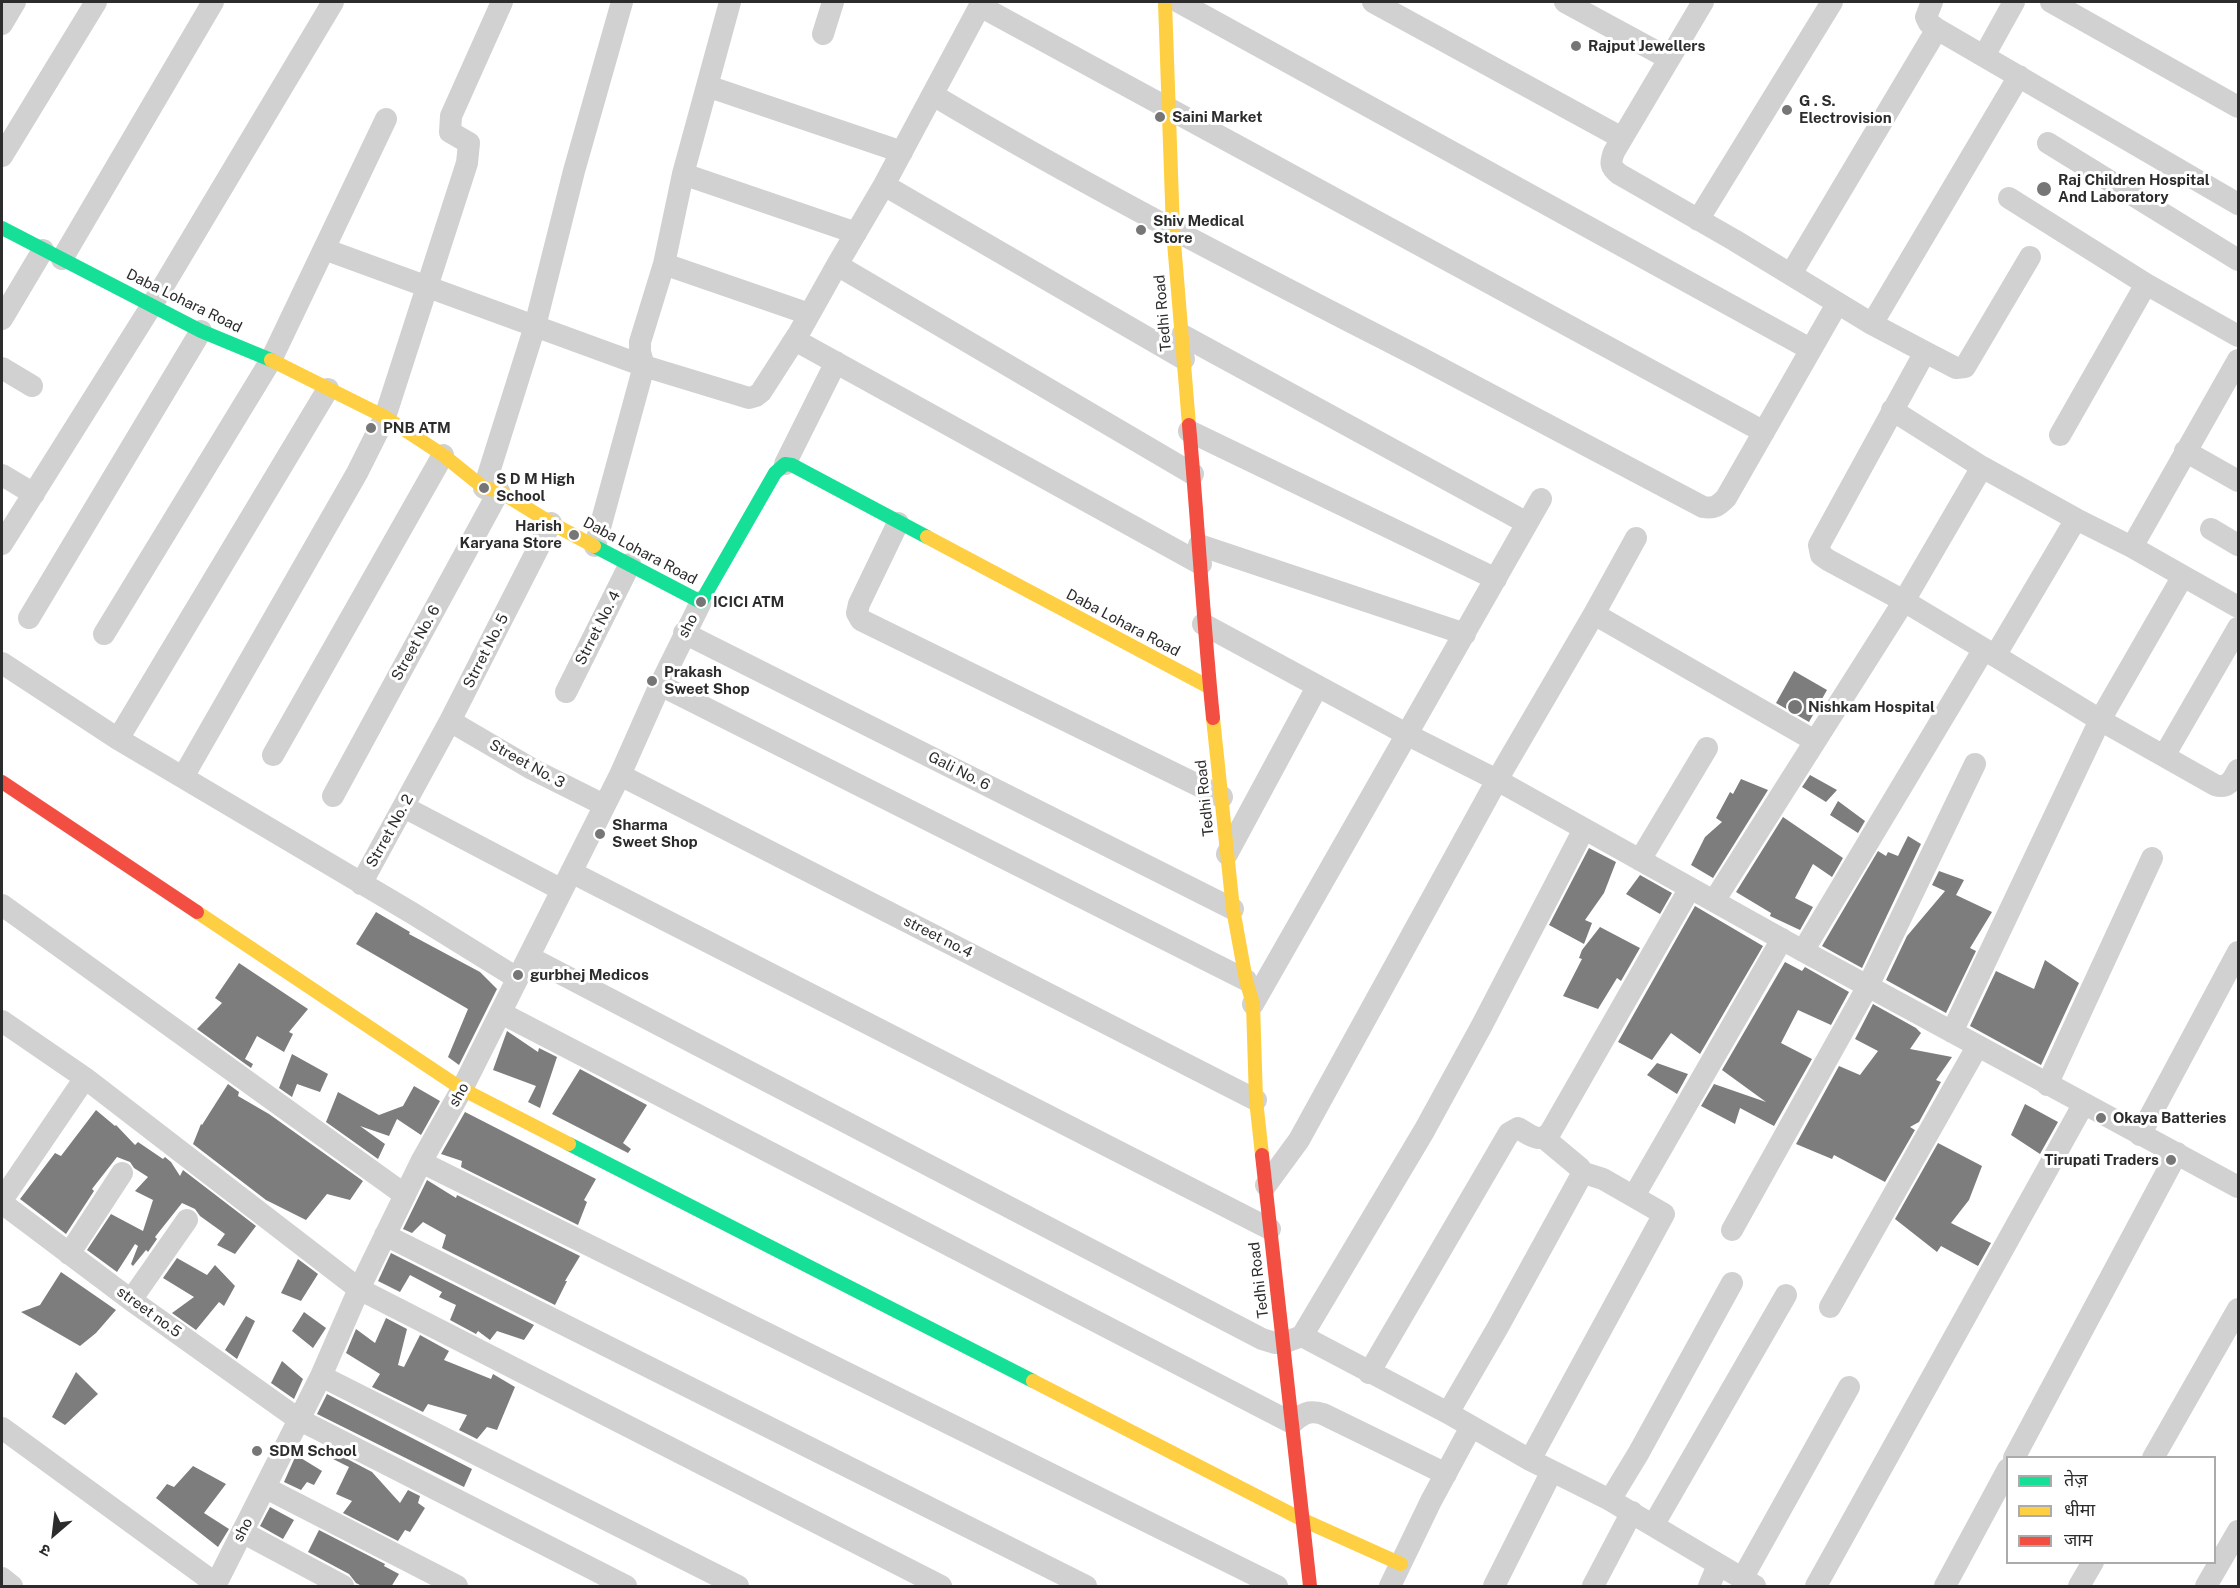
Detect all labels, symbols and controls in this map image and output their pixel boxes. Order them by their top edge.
place label: Rajput Jewellers [1588,37,1705,55]
marker: Rajput Jewellers [1569,39,1583,53]
place label: G . S. Electrovision [1799,92,1892,127]
marker: G . S. Electrovision [1780,103,1794,117]
place label: Saini Market [1172,108,1262,126]
marker: Saini Market [1153,110,1167,124]
place label: Raj Children Hospital And Laboratory [2058,171,2210,206]
marker: Raj Children Hospital And Laboratory [2035,180,2053,198]
place label: Shiv Medical Store [1153,212,1244,247]
marker: Shiv Medical Store [1134,223,1148,237]
street label: Daba Lohara Road [123,265,245,337]
street label: Tedhi Road [1151,274,1175,352]
place label: PNB ATM [383,419,451,437]
marker: PNB ATM [364,421,378,435]
place label: S D M High School [496,470,575,505]
marker: S D M High School [477,481,491,495]
street label: Daba Lohara Road [580,513,700,589]
place label: Harish Karyana Store [460,517,562,552]
marker: Harish Karyana Store [567,528,581,542]
street label: Daba Lohara Road [1063,585,1183,661]
street label: Strret No. 4 [572,588,624,668]
place label: ICICI ATM [713,593,784,611]
marker: ICICI ATM [694,595,708,609]
street label: Street No. 6 [388,602,444,684]
street label: Strret No. 5 [460,611,512,691]
street label: sho [674,611,702,641]
place label: Prakash Sweet Shop [664,663,750,698]
marker: Prakash Sweet Shop [645,674,659,688]
marker: Nishkam Hospital [1786,698,1804,716]
place label: Nishkam Hospital [1808,698,1935,716]
street label: Street No. 3 [486,736,568,792]
street label: Gali No. 6 [925,748,993,794]
street label: Tedhi Road [1192,759,1218,837]
street label: Strret No. 2 [363,791,417,871]
place label: Sharma Sweet Shop [612,816,698,851]
marker: Sharma Sweet Shop [593,827,607,841]
street label: street no.4 [901,912,975,962]
place label: gurbhej Medicos [530,966,649,984]
marker: gurbhej Medicos [511,968,525,982]
street label: sho [445,1080,473,1110]
place label: Okaya Batteries [2113,1109,2226,1127]
marker: Okaya Batteries [2094,1111,2108,1125]
place label: Tirupati Traders [2044,1151,2159,1169]
marker: Tirupati Traders [2164,1153,2178,1167]
street label: Tedhi Road [1245,1241,1273,1319]
street label: street no.5 [113,1283,185,1341]
place label: SDM School [269,1442,357,1460]
marker: SDM School [250,1444,264,1458]
legend [2006,1456,2216,1564]
text: तेज़ [2064,1469,2088,1490]
text: धीमा [2064,1499,2095,1520]
north arrow [24,1504,84,1564]
street label: sho [229,1515,257,1545]
text: जाम [2064,1529,2093,1550]
text: उ [37,1540,54,1561]

